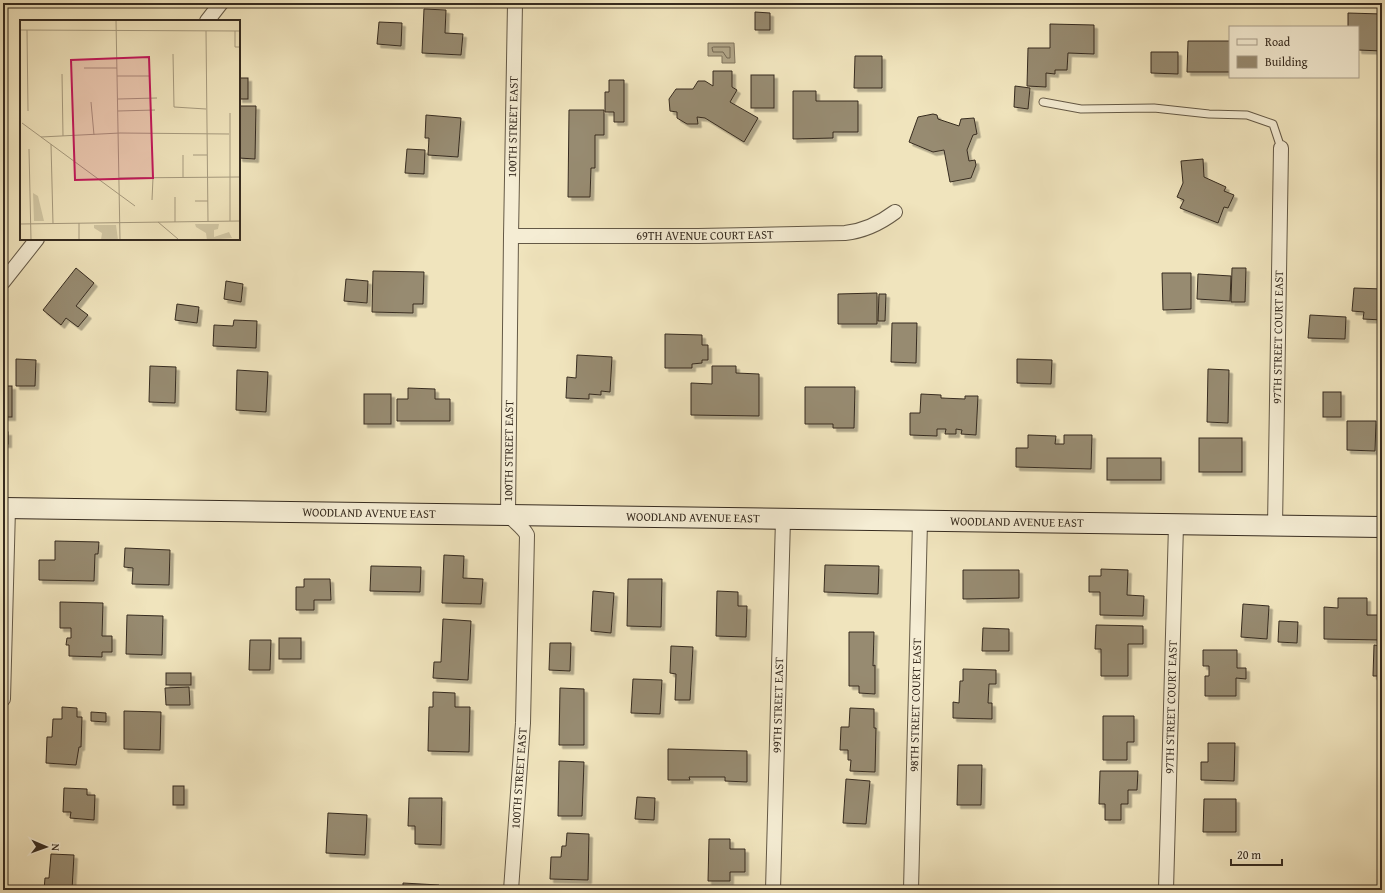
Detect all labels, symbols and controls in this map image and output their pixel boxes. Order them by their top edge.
inset map [20,20,240,240]
legend [1229,26,1359,78]
text: Road [1265,33,1291,50]
text: Building [1265,53,1308,70]
street label: 100TH STREET EAST [503,76,522,178]
street label: 69TH AVENUE COURT EAST [636,225,774,244]
street label: 97TH STREET COURT EAST [1268,270,1287,404]
street label: 100TH STREET EAST [499,400,517,502]
street label: WOODLAND AVENUE EAST [302,503,436,522]
street label: WOODLAND AVENUE EAST [626,508,760,526]
street label: WOODLAND AVENUE EAST [950,512,1084,531]
street label: 98TH STREET COURT EAST [905,638,925,772]
street label: 97TH STREET COURT EAST [1160,640,1181,774]
street label: 99TH STREET EAST [768,657,787,753]
street label: 100TH STREET EAST [506,727,531,830]
north arrow [26,827,66,867]
scale bar [1231,841,1282,867]
text: N [48,843,64,852]
text: 20 m [1237,846,1261,863]

